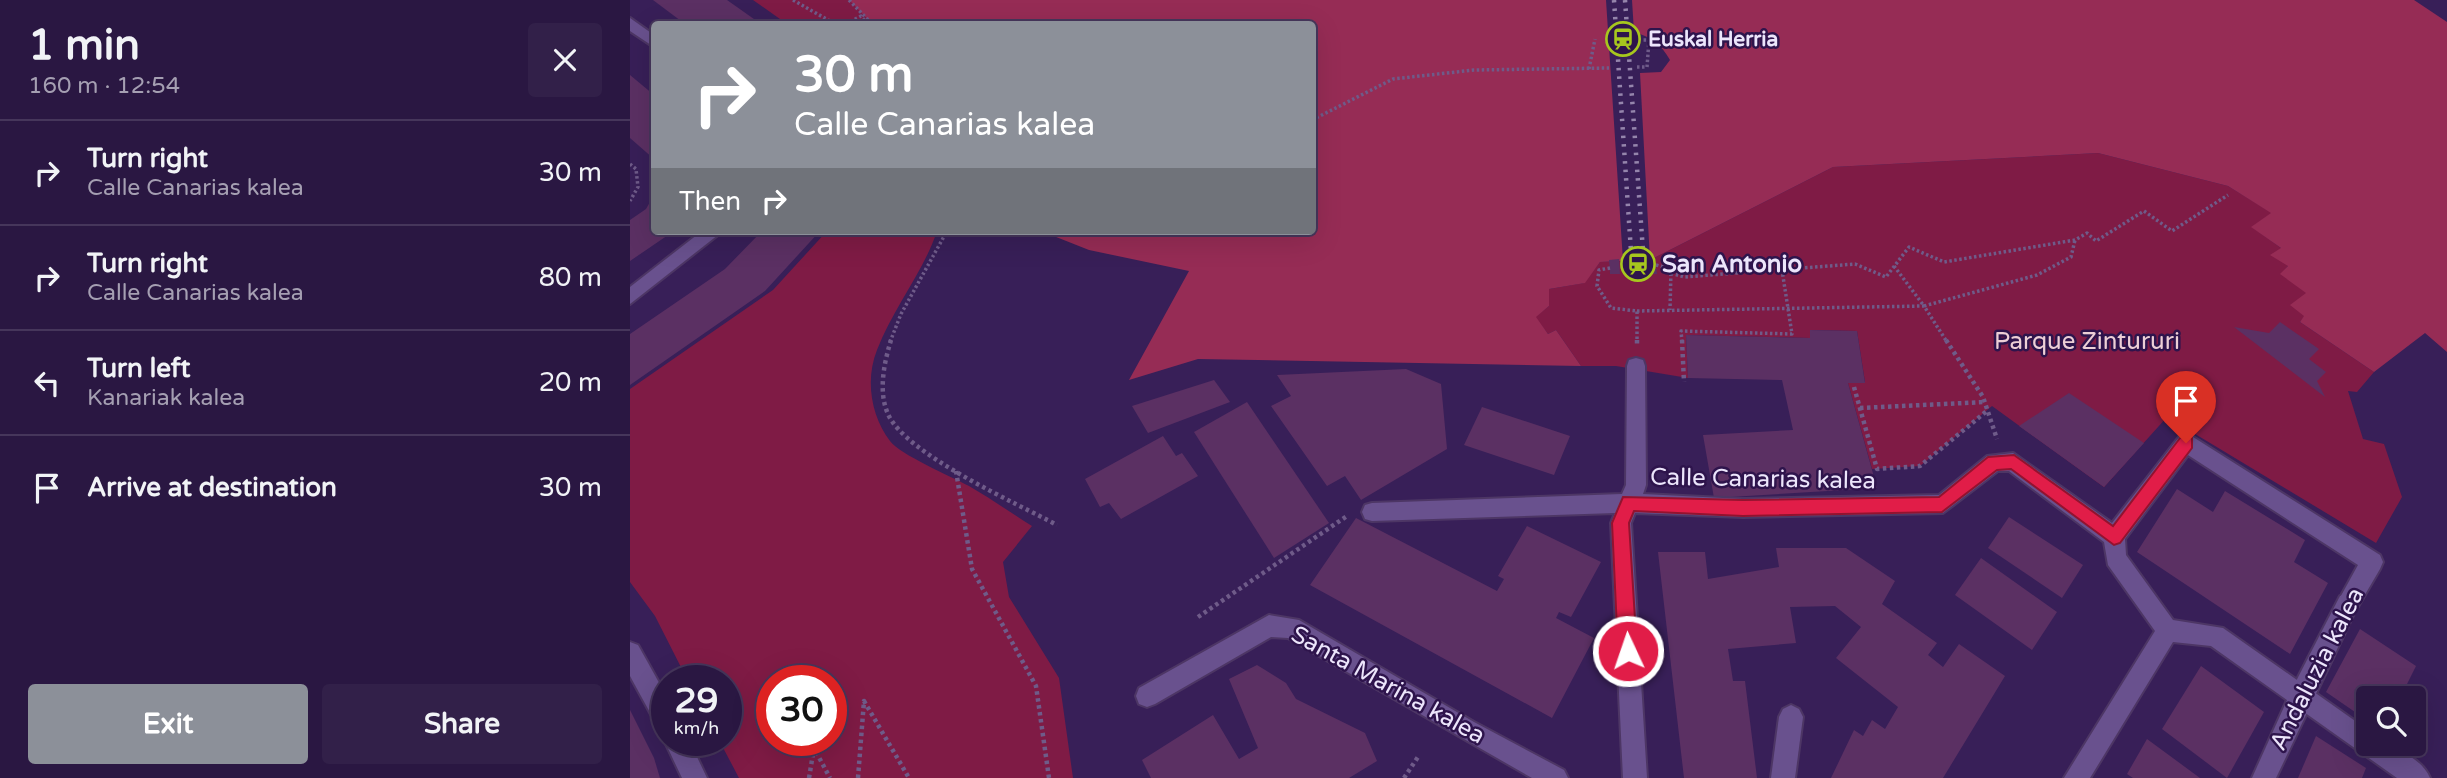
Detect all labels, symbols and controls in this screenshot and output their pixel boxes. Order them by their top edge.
text: 1 min [28,20,140,71]
station icon: Euskal Herria [1604,20,1642,58]
button: close [528,23,602,97]
place label: Euskal Herria [1648,27,1778,52]
text: 30 m [794,46,913,105]
icon: right [679,49,770,140]
text: 160 m · 12:54 [28,72,180,100]
text: Calle Canarias kalea [794,106,1095,144]
text: Turn right [87,143,208,174]
icon: right [28,154,66,192]
text: 30 m [539,157,602,188]
text: Calle Canarias kalea [87,174,304,202]
icon: right [755,182,793,220]
text: Then [679,186,741,217]
station icon: San Antonio [1619,245,1657,283]
text: Turn right [87,248,208,279]
place label: San Antonio [1662,250,1802,279]
icon: right [28,259,66,297]
text: 80 m [539,262,602,293]
text: Calle Canarias kalea [87,279,304,307]
park label: Parque Zintururi [1994,327,2180,356]
text: Turn left [87,353,190,384]
icon: left [28,364,66,402]
text: 20 m [539,367,602,398]
pin [2156,371,2216,443]
icon: arrive [2167,382,2205,420]
text: Kanariak kalea [87,384,245,412]
street label: Calle Canarias kalea [1650,463,1876,495]
icon: arrive [28,469,66,507]
text: Arrive at destination [87,472,337,503]
text: 30 m [539,472,602,503]
street label: Andaluzia kalea [2264,583,2370,755]
position arrow [1591,614,1665,688]
street label: Santa Marina kalea [1286,620,1490,750]
speed limit sign: 30 [756,665,847,756]
text: 29 [675,680,718,722]
button: Exit [28,684,308,764]
button: Share [322,684,602,764]
map controls [2356,686,2426,756]
button: search [2356,686,2426,756]
text: km/h [674,717,719,739]

